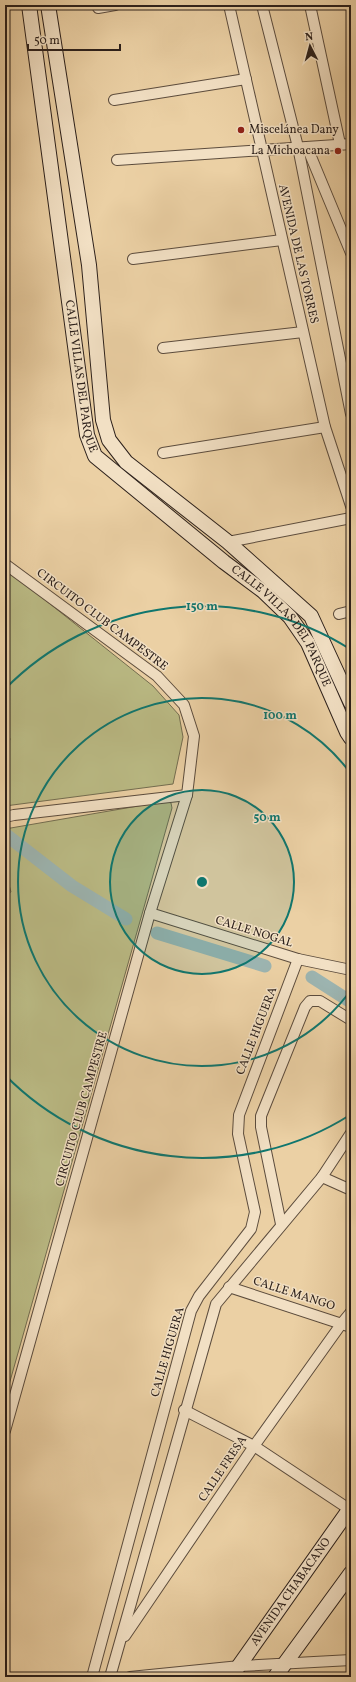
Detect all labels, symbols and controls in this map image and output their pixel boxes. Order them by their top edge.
scale bar [28,26,120,52]
north arrow [290,26,330,66]
text: N [304,30,314,45]
text: 50 m [34,33,60,49]
place label: Miscelánea Dany [249,122,339,138]
marker: Miscelánea Dany [236,125,246,135]
place label: La Michoacana [251,143,330,159]
marker: La Michoacana [333,146,343,156]
street label: AVENIDA DE LAS TORRES [274,183,322,325]
street label: CALLE VILLAS DEL PARQUE [61,299,101,455]
street label: CALLE VILLAS DEL PARQUE [228,562,334,689]
street label: CIRCUITO CLUB CAMPESTRE [33,565,171,675]
text: 150 m [186,599,218,615]
text: 100 m [263,708,297,724]
text: 50 m [253,810,281,826]
centre of rings [195,875,209,889]
street label: CALLE NOGAL [213,913,295,951]
street label: CALLE HIGUERA [233,984,281,1077]
street label: CIRCUITO CLUB CAMPESTRE [52,1030,112,1188]
street label: CALLE MANGO [251,1273,337,1315]
street label: CALLE HIGUERA [147,1305,189,1399]
street label: CALLE FRESA [195,1432,251,1505]
street label: AVENIDA CHABACANO [247,1535,335,1649]

